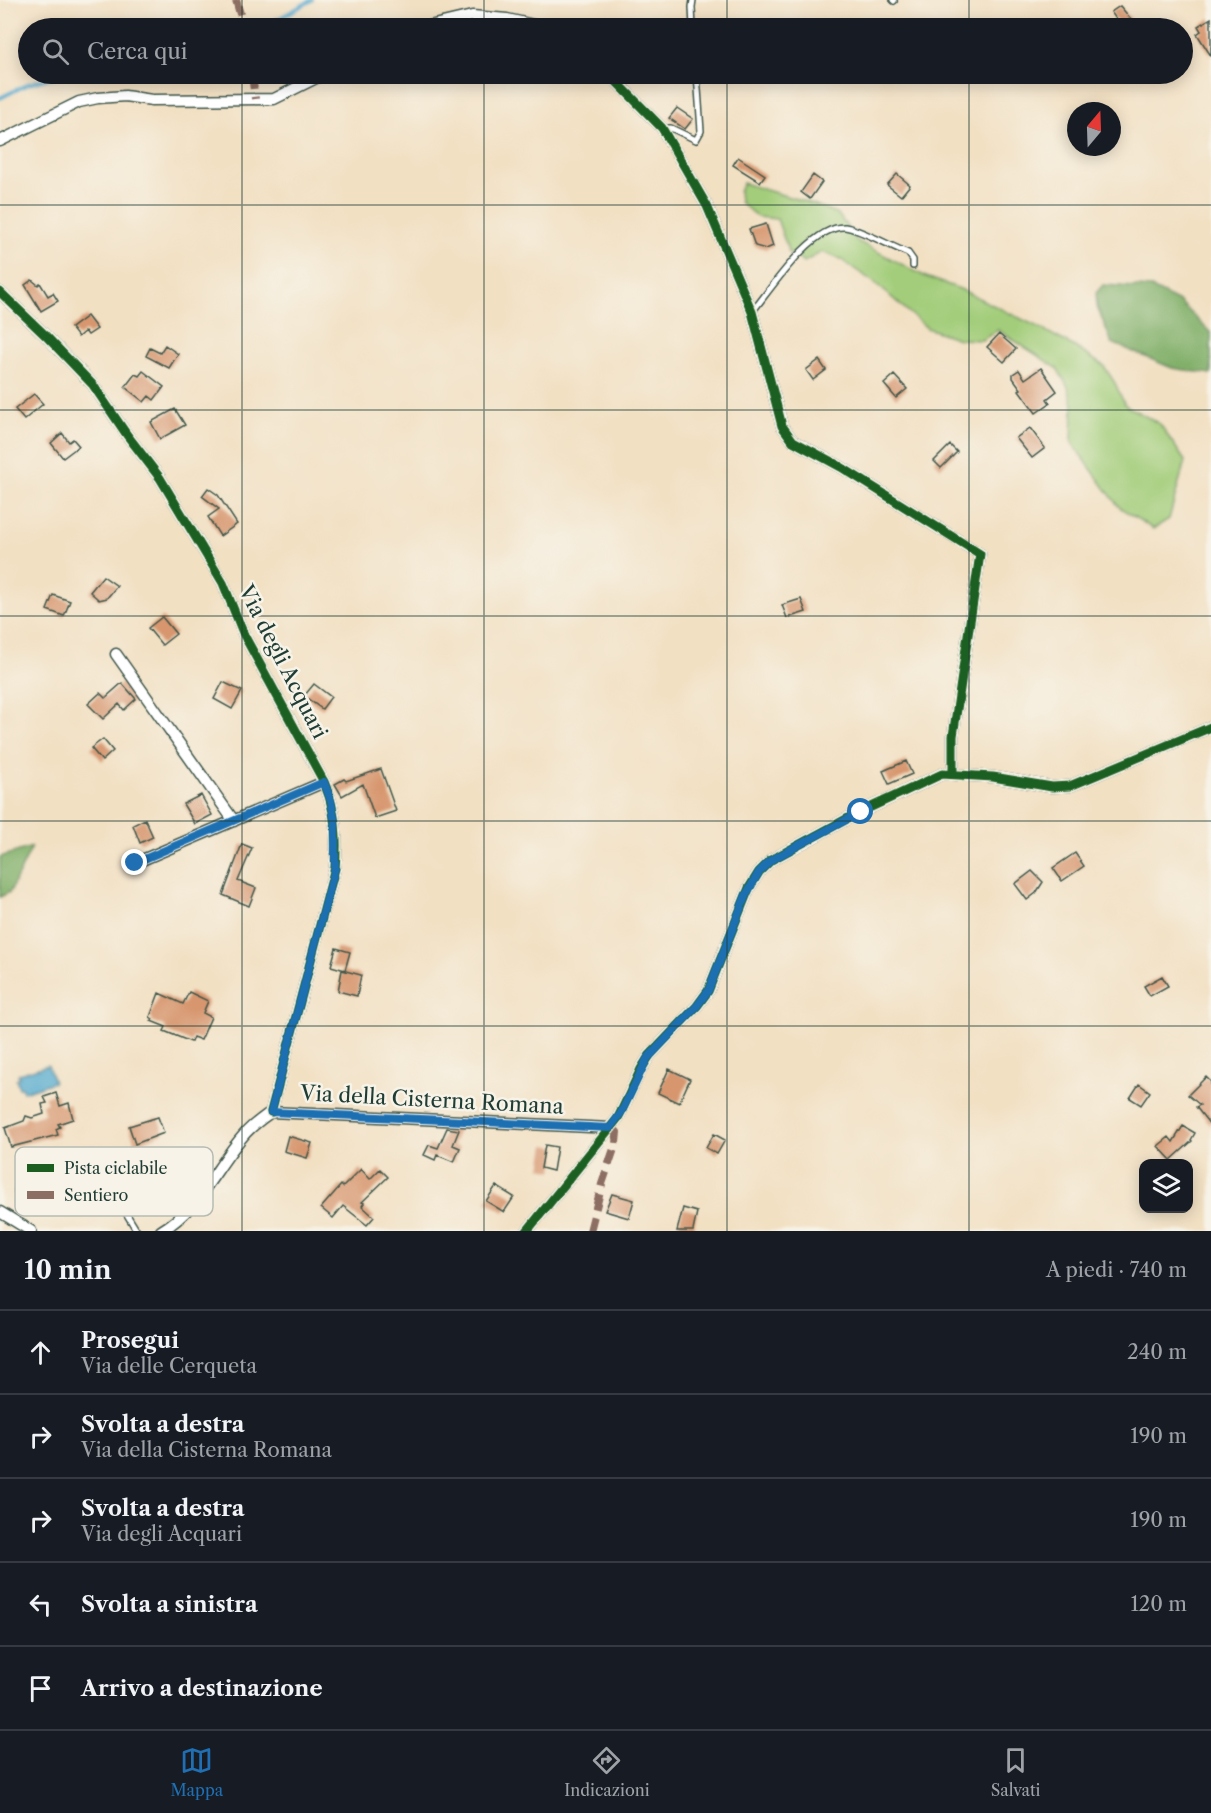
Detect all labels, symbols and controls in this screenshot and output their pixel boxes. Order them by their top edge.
search box [18,18,1193,84]
icon: search [39,35,72,68]
text: Cerca qui [87,38,188,65]
north arrow [1067,102,1121,156]
street label: Via degli Acquari [233,580,333,743]
route start [847,798,873,824]
route end [121,849,147,875]
street label: Via della Cisterna Romana [299,1080,565,1119]
legend [15,1147,213,1216]
text: Pista ciclabile [64,1158,168,1178]
map controls [1139,1159,1193,1213]
button: layers [1139,1159,1193,1213]
text: Sentiero [64,1185,129,1205]
text: 10 min [24,1254,112,1286]
text: A piedi · 740 m [1046,1258,1187,1282]
text: Prosegui [81,1327,179,1354]
icon: ahead [24,1336,57,1369]
text: 240 m [1127,1340,1187,1364]
text: Via delle Cerqueta [81,1354,257,1378]
text: Svolta a destra [81,1411,244,1438]
icon: right [24,1420,57,1453]
text: 190 m [1130,1424,1187,1448]
text: Via della Cisterna Romana [81,1438,332,1462]
text: Svolta a destra [81,1495,244,1522]
icon: right [24,1504,57,1537]
text: 190 m [1130,1508,1187,1532]
text: Via degli Acquari [81,1522,242,1546]
icon: left [24,1588,57,1621]
text: Svolta a sinistra [81,1591,258,1618]
text: 120 m [1130,1592,1187,1616]
icon: arrive [24,1672,57,1705]
text: Arrivo a destinazione [81,1675,323,1702]
tab: Mappa [171,1744,223,1800]
tab: Indicazioni [564,1744,650,1800]
tab: Salvati [991,1744,1040,1800]

